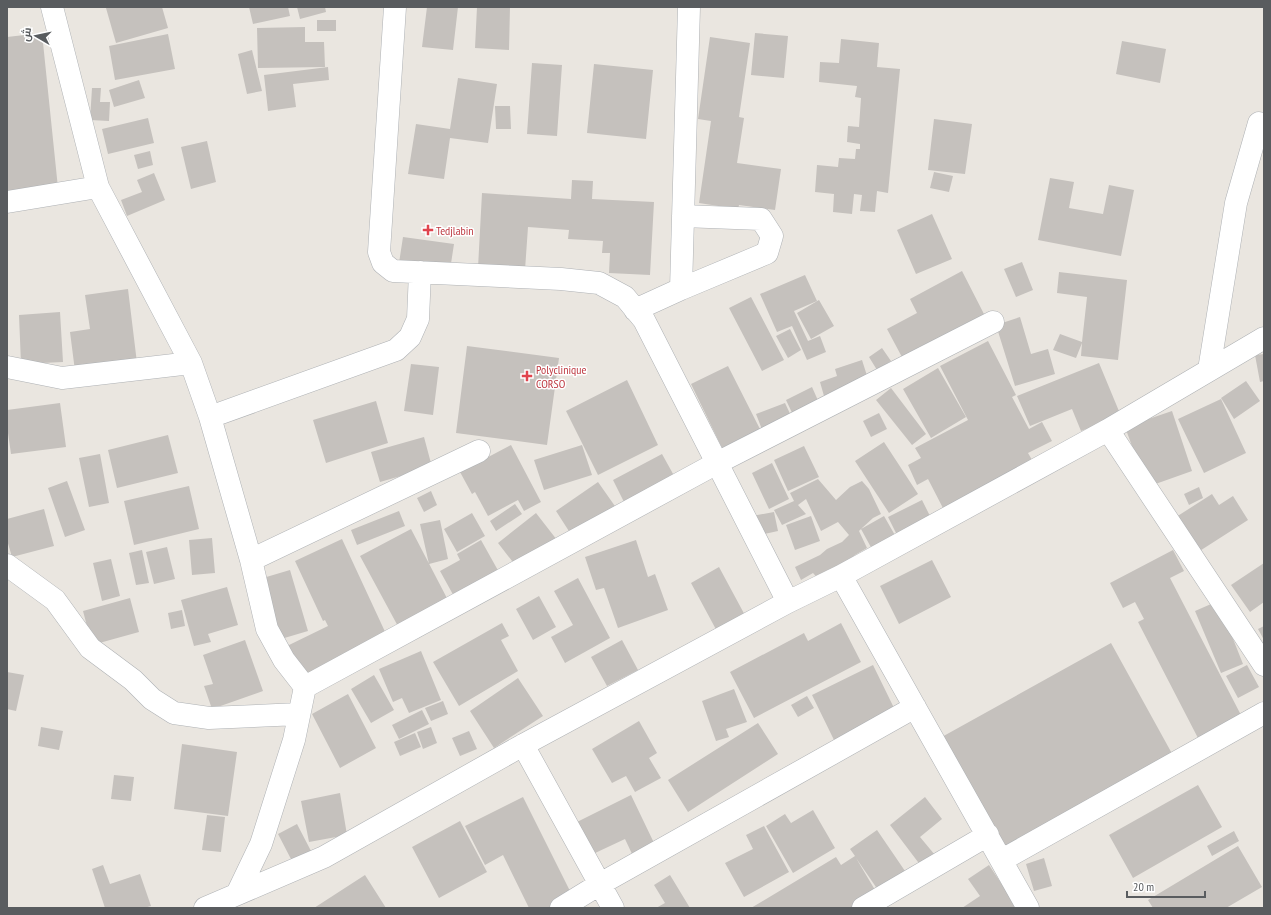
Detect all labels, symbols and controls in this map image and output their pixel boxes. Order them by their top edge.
north arrow [16,16,56,56]
text: ش [18,26,34,43]
place label: Tedjlabin [436,223,474,238]
marker: Tedjlabin [423,225,433,235]
place label: Polyclinique CORSO [536,362,586,391]
marker: Polyclinique CORSO [521,370,533,382]
scale bar [1127,873,1205,899]
text: 20 m [1133,879,1154,894]

